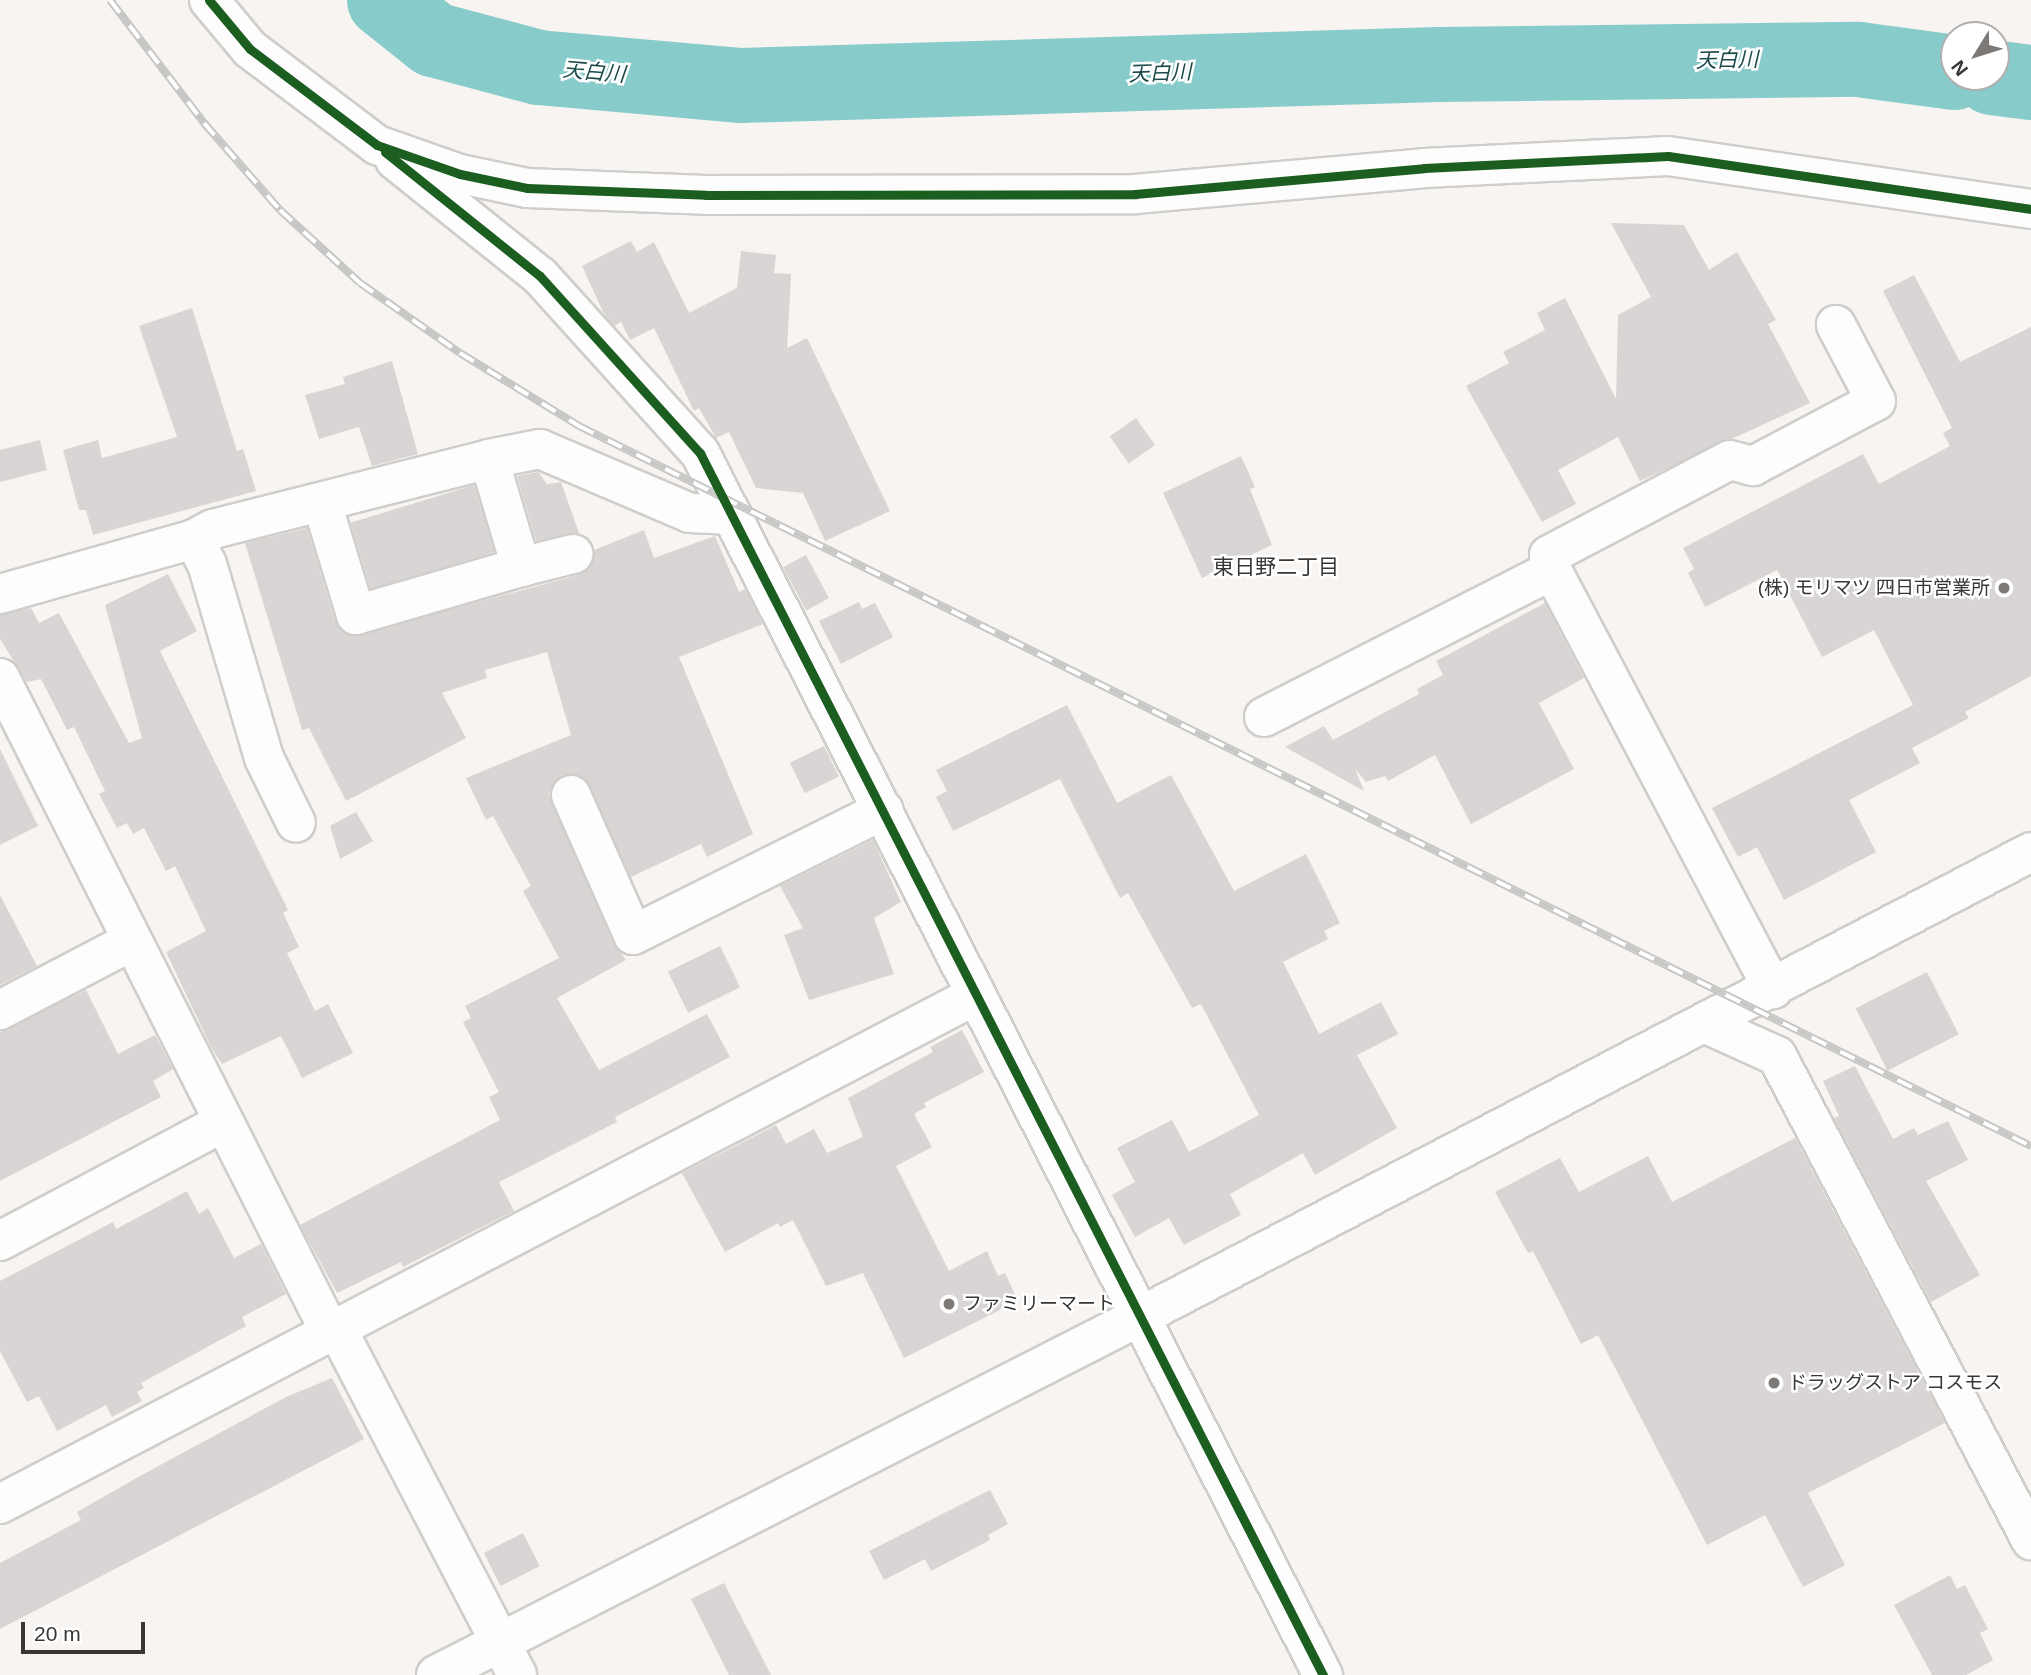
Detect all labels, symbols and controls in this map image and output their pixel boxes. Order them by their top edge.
north arrow [1940,21,2010,91]
water label: 天白川 [1695,47,1759,73]
text: N [1947,56,1972,80]
water label: 天白川 [562,57,626,87]
water label: 天白川 [1128,59,1192,87]
district label: 東日野二丁目 [1213,554,1339,580]
place label: (株) モリマツ 四日市営業所 [1758,577,1990,599]
marker: (株) モリマツ 四日市営業所 [1996,580,2012,596]
place label: ファミリーマート [963,1293,1115,1315]
marker: ファミリーマート [941,1296,957,1312]
place label: ドラッグストア コスモス [1788,1372,2002,1394]
marker: ドラッグストア コスモス [1766,1375,1782,1391]
scale bar [24,1608,149,1652]
text: 20 m [34,1622,81,1645]

